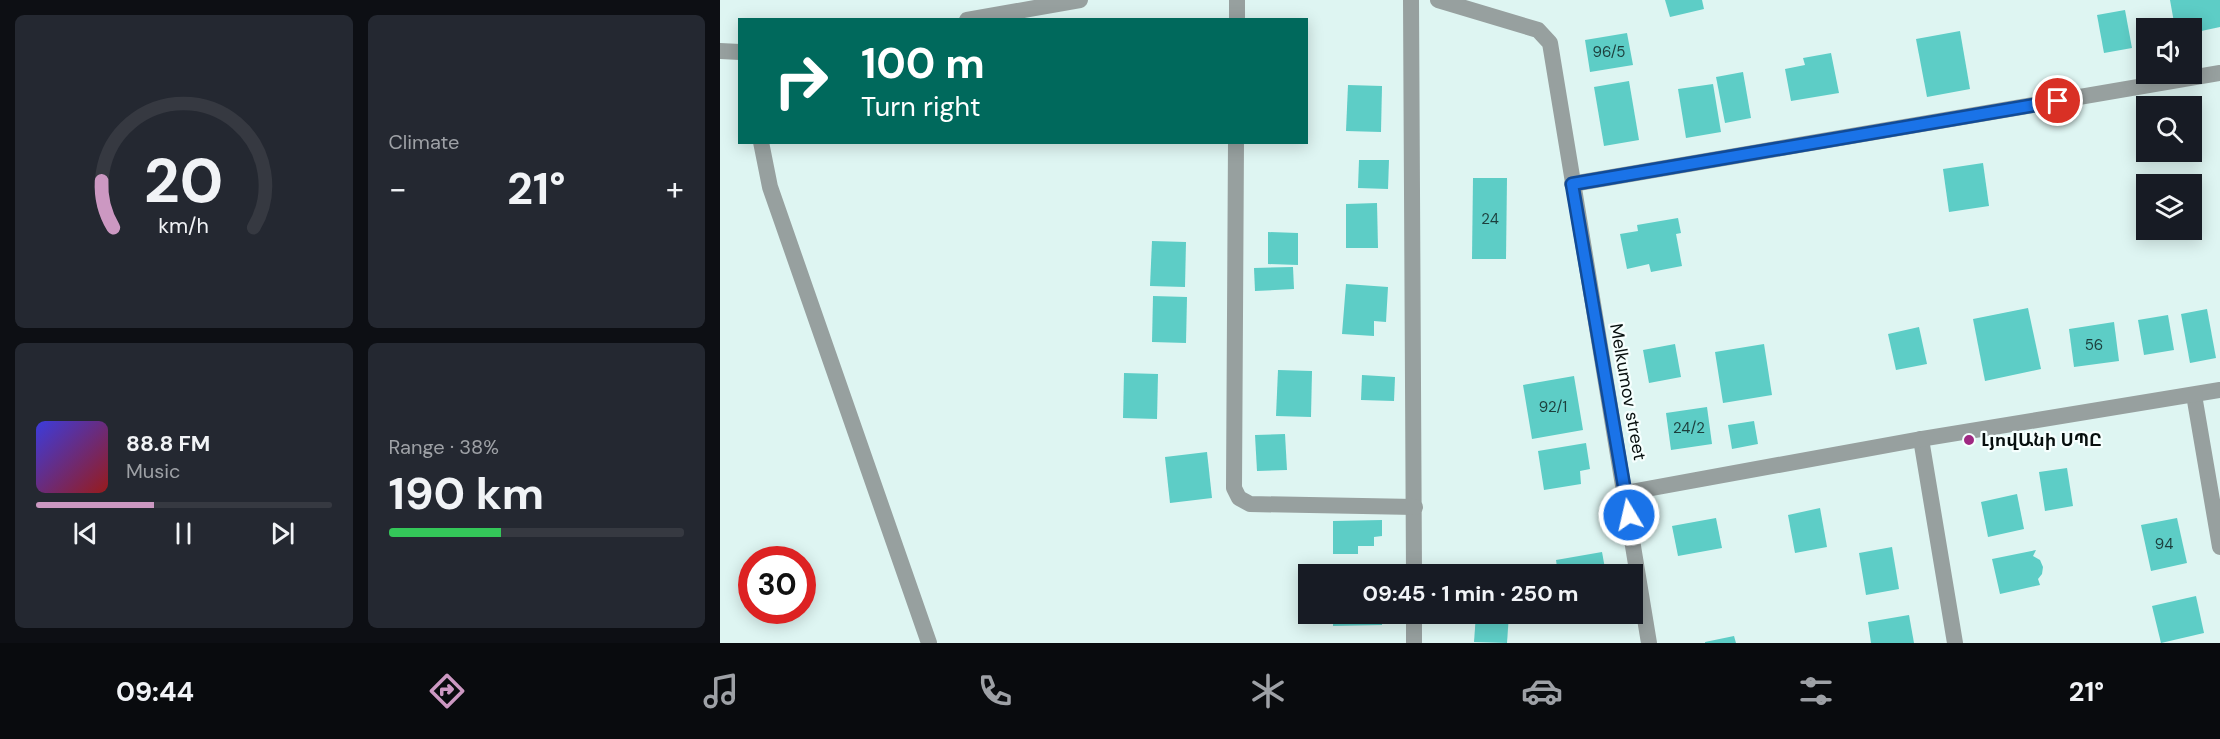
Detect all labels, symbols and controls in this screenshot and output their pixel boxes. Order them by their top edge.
map controls [2136,18,2202,240]
button: sound [2136,18,2202,84]
text: 100 m [861,36,985,91]
icon: right [762,42,840,120]
house number: 96/5 [1593,42,1625,62]
pin [2032,75,2083,126]
icon: arrive [2041,84,2074,117]
text: Turn right [861,89,981,124]
button: search [2136,96,2202,162]
text: Climate [389,129,459,155]
text: 20 [144,140,224,221]
text: 21° [507,159,566,218]
text: − [389,167,407,210]
text: + [666,167,684,210]
button: layers [2136,174,2202,240]
house number: 24 [1481,209,1499,229]
text: km/h [158,213,209,241]
street label: Melkumov street [1604,322,1652,462]
house number: 56 [2085,335,2103,355]
house number: 92/1 [1539,397,1567,417]
house number: 24/2 [1673,418,1705,438]
place label: ԼյովԱնի ՍՊԸ [1981,428,2102,452]
text: 88.8 FM [126,429,210,458]
marker: ԼյովԱնի ՍՊԸ [1962,433,1976,447]
text: Range · 38% [389,434,499,460]
text: Music [126,458,181,484]
text: 190 km [389,464,544,523]
position arrow [1597,483,1661,547]
icon: previous [69,517,102,550]
icon: pause [167,517,200,550]
icon: next [266,517,299,550]
house number: 94 [2155,534,2173,554]
speed limit sign: 30 [738,546,816,624]
text: 09:45 · 1 min · 250 m [1362,579,1579,608]
icon: directions [426,670,468,712]
icon: music [700,670,742,712]
icon: phone [974,670,1016,712]
icon: climate [1247,670,1289,712]
icon: car [1521,670,1563,712]
icon: filters [1795,670,1837,712]
text: 09:44 [116,674,194,709]
text: 21° [2069,674,2104,709]

